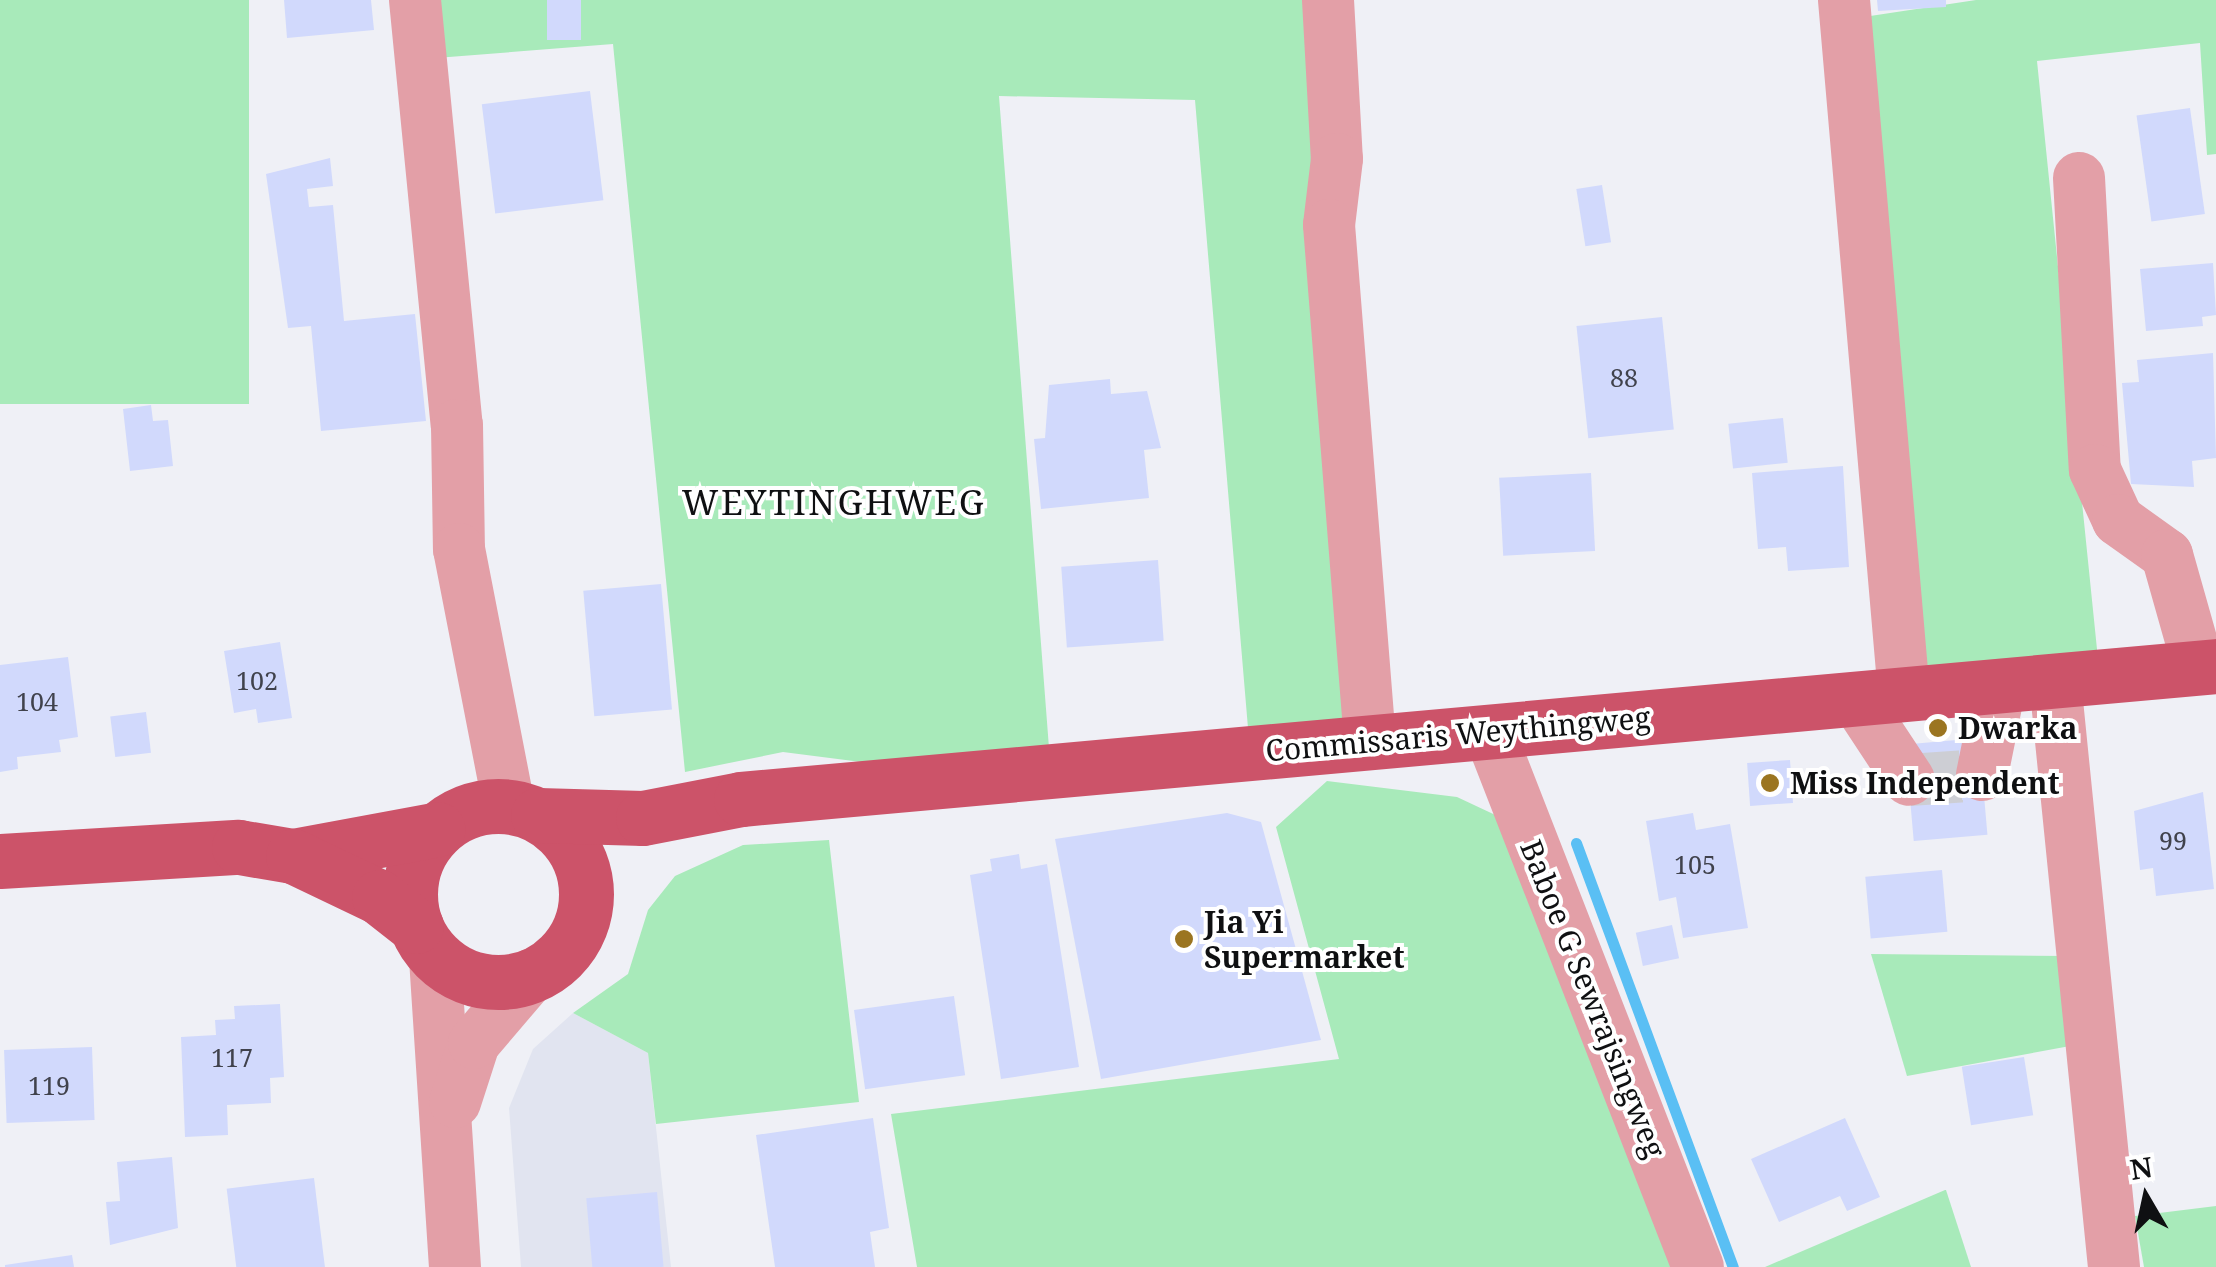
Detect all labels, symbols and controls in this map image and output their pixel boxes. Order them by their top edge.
house number: 88 [1610,362,1638,392]
district label: WEYTINGHWEG [682,481,986,523]
house number: 102 [236,665,278,695]
house number: 104 [16,686,58,716]
street label: Commissaris Weythingweg [1264,699,1652,769]
place label: Dwarka [1958,710,2077,746]
marker: Dwarka [1927,717,1949,739]
place label: Miss Independent [1790,765,2060,801]
marker: Miss Independent [1759,772,1781,794]
house number: 99 [2159,825,2187,855]
street label: Baboe G Sewrajsingweg [1513,835,1673,1163]
house number: 105 [1674,849,1716,879]
place label: Jia Yi Supermarket [1204,904,1405,974]
marker: Jia Yi Supermarket [1173,928,1195,950]
house number: 117 [211,1042,253,1072]
house number: 119 [28,1070,70,1100]
north arrow [2096,1147,2196,1247]
text: N [2127,1147,2155,1188]

